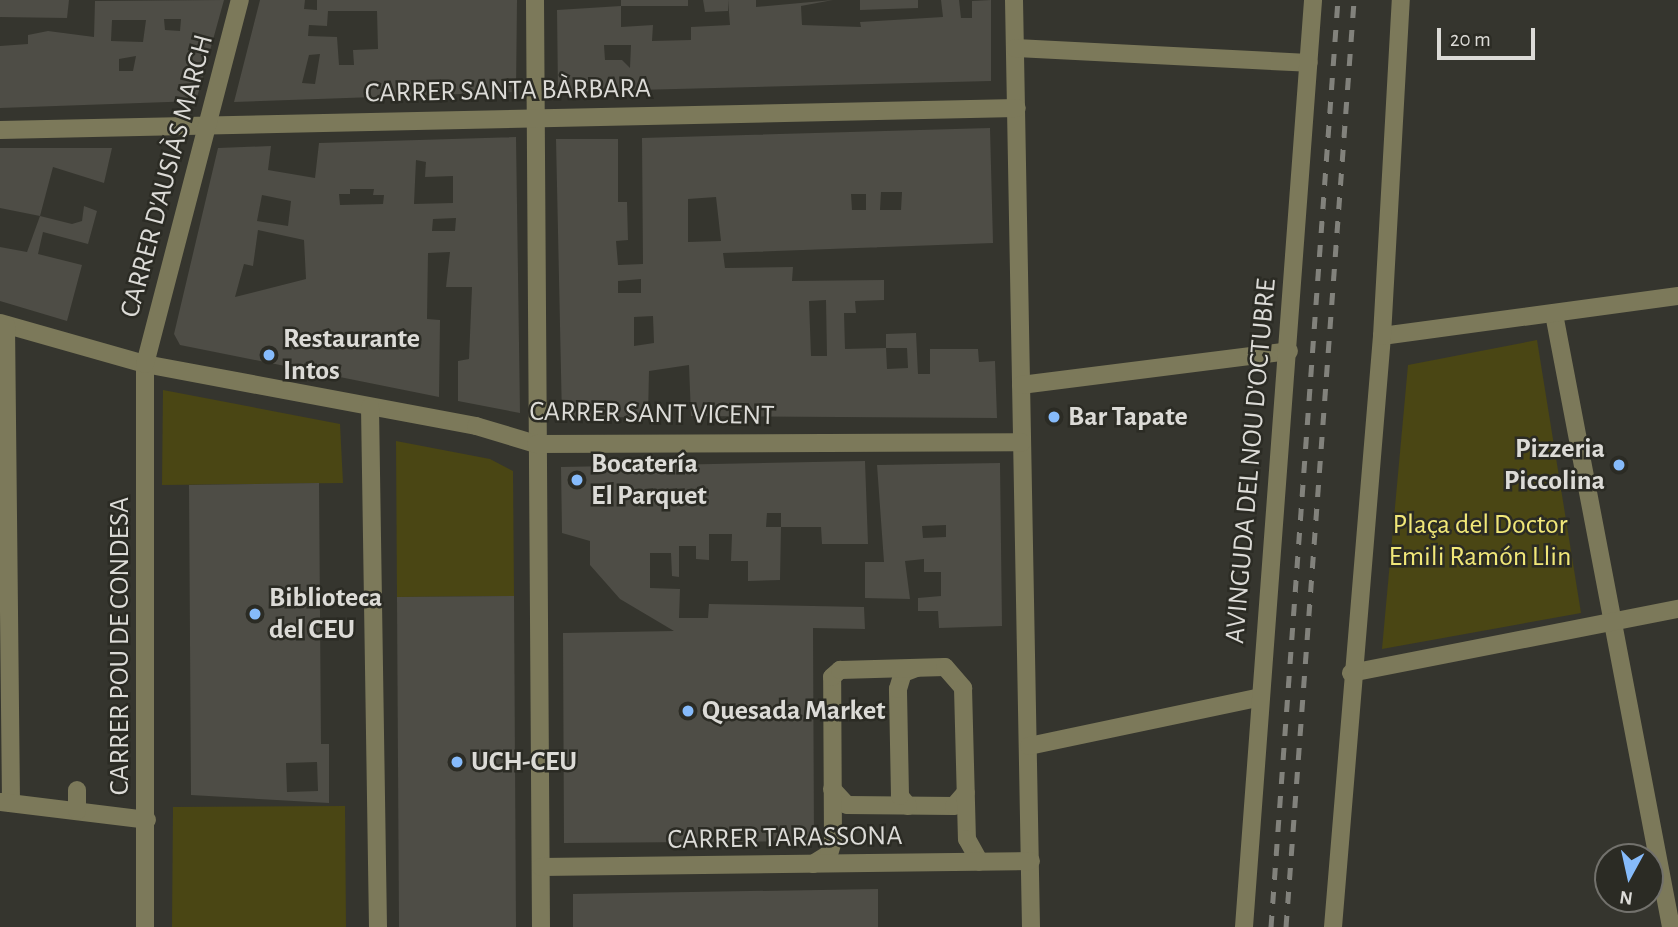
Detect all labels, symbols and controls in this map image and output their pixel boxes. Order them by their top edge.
scale bar [1440,14,1538,58]
text: 20 m [1450,29,1491,50]
street label: CARRER D'AUSIÀS MARCH [113,31,221,321]
street label: CARRER SANTA BÀRBARA [365,72,651,110]
street label: AVINGUDA DEL NOU D'OCTUBRE [1218,277,1284,645]
place label: Restaurante Intos [283,322,420,388]
marker: Restaurante Intos [261,347,277,363]
street label: CARRER SANT VICENT [529,395,775,433]
place label: Bar Tapate [1068,400,1188,434]
marker: Bar Tapate [1046,409,1062,425]
place label: Pizzeria Piccolina [1504,432,1605,498]
place label: Bocatería El Parquet [591,447,707,513]
marker: Pizzeria Piccolina [1611,457,1627,473]
marker: Bocatería El Parquet [569,472,585,488]
street label: CARRER POU DE CONDESA [103,497,137,795]
park label: Plaça del Doctor Emili Ramón Llin [1388,508,1572,574]
place label: Biblioteca del CEU [269,581,382,647]
marker: Biblioteca del CEU [247,606,263,622]
place label: Quesada Market [702,694,886,728]
marker: Quesada Market [680,703,696,719]
place label: UCH-CEU [471,745,577,779]
marker: UCH-CEU [449,754,465,770]
street label: CARRER TARASSONA [667,819,903,857]
north arrow [1594,843,1664,913]
text: N [1618,887,1634,908]

